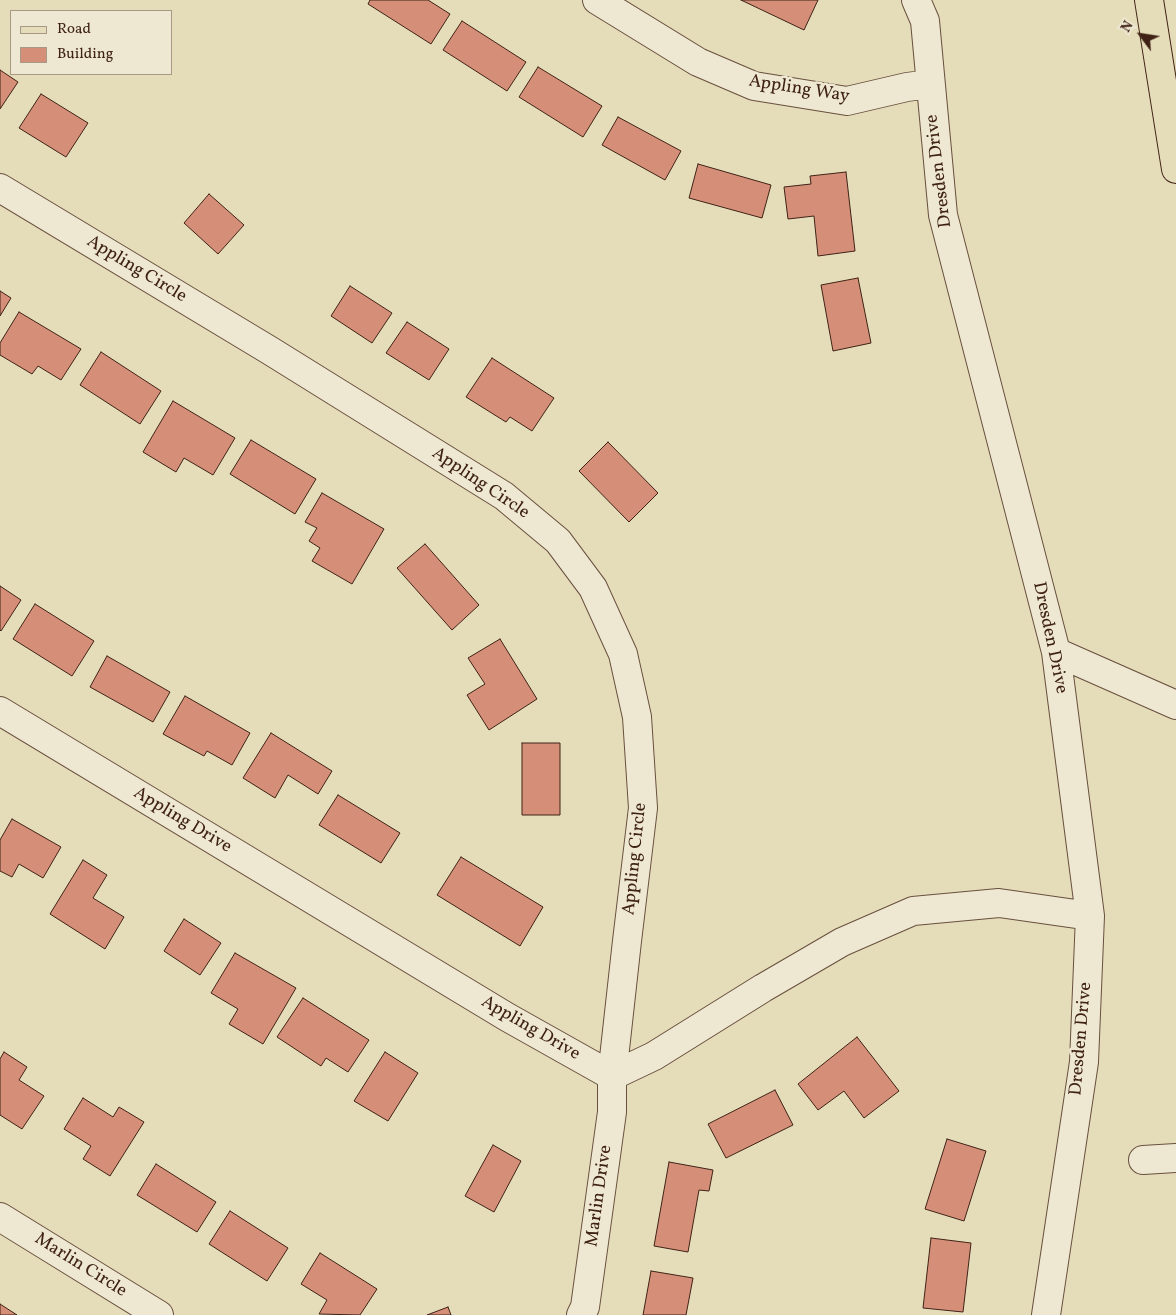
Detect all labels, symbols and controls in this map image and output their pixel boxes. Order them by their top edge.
legend [10,10,172,75]
north arrow [1116,10,1166,60]
text: N [1117,18,1138,36]
text: Road [57,19,91,40]
text: Building [57,44,113,65]
street label: Appling Way [747,71,851,109]
street label: Dresden Drive [922,113,958,229]
street label: Appling Circle [82,232,190,308]
street label: Appling Circle [427,443,533,525]
street label: Dresden Drive [1027,580,1071,696]
street label: Appling Drive [129,783,235,859]
street label: Appling Circle [619,802,653,916]
street label: Dresden Drive [1066,981,1098,1097]
street label: Appling Drive [477,992,583,1066]
street label: Marlin Drive [582,1144,618,1248]
street label: Marlin Circle [30,1229,130,1303]

